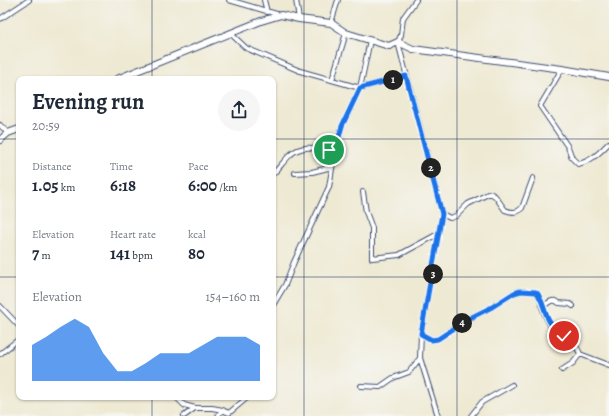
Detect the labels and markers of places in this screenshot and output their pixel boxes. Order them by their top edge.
pin: 1 [383,70,403,90]
pin [312,133,346,167]
pin: 2 [421,158,441,178]
pin: 3 [423,264,443,284]
pin: 4 [452,313,472,333]
pin [547,319,581,353]

